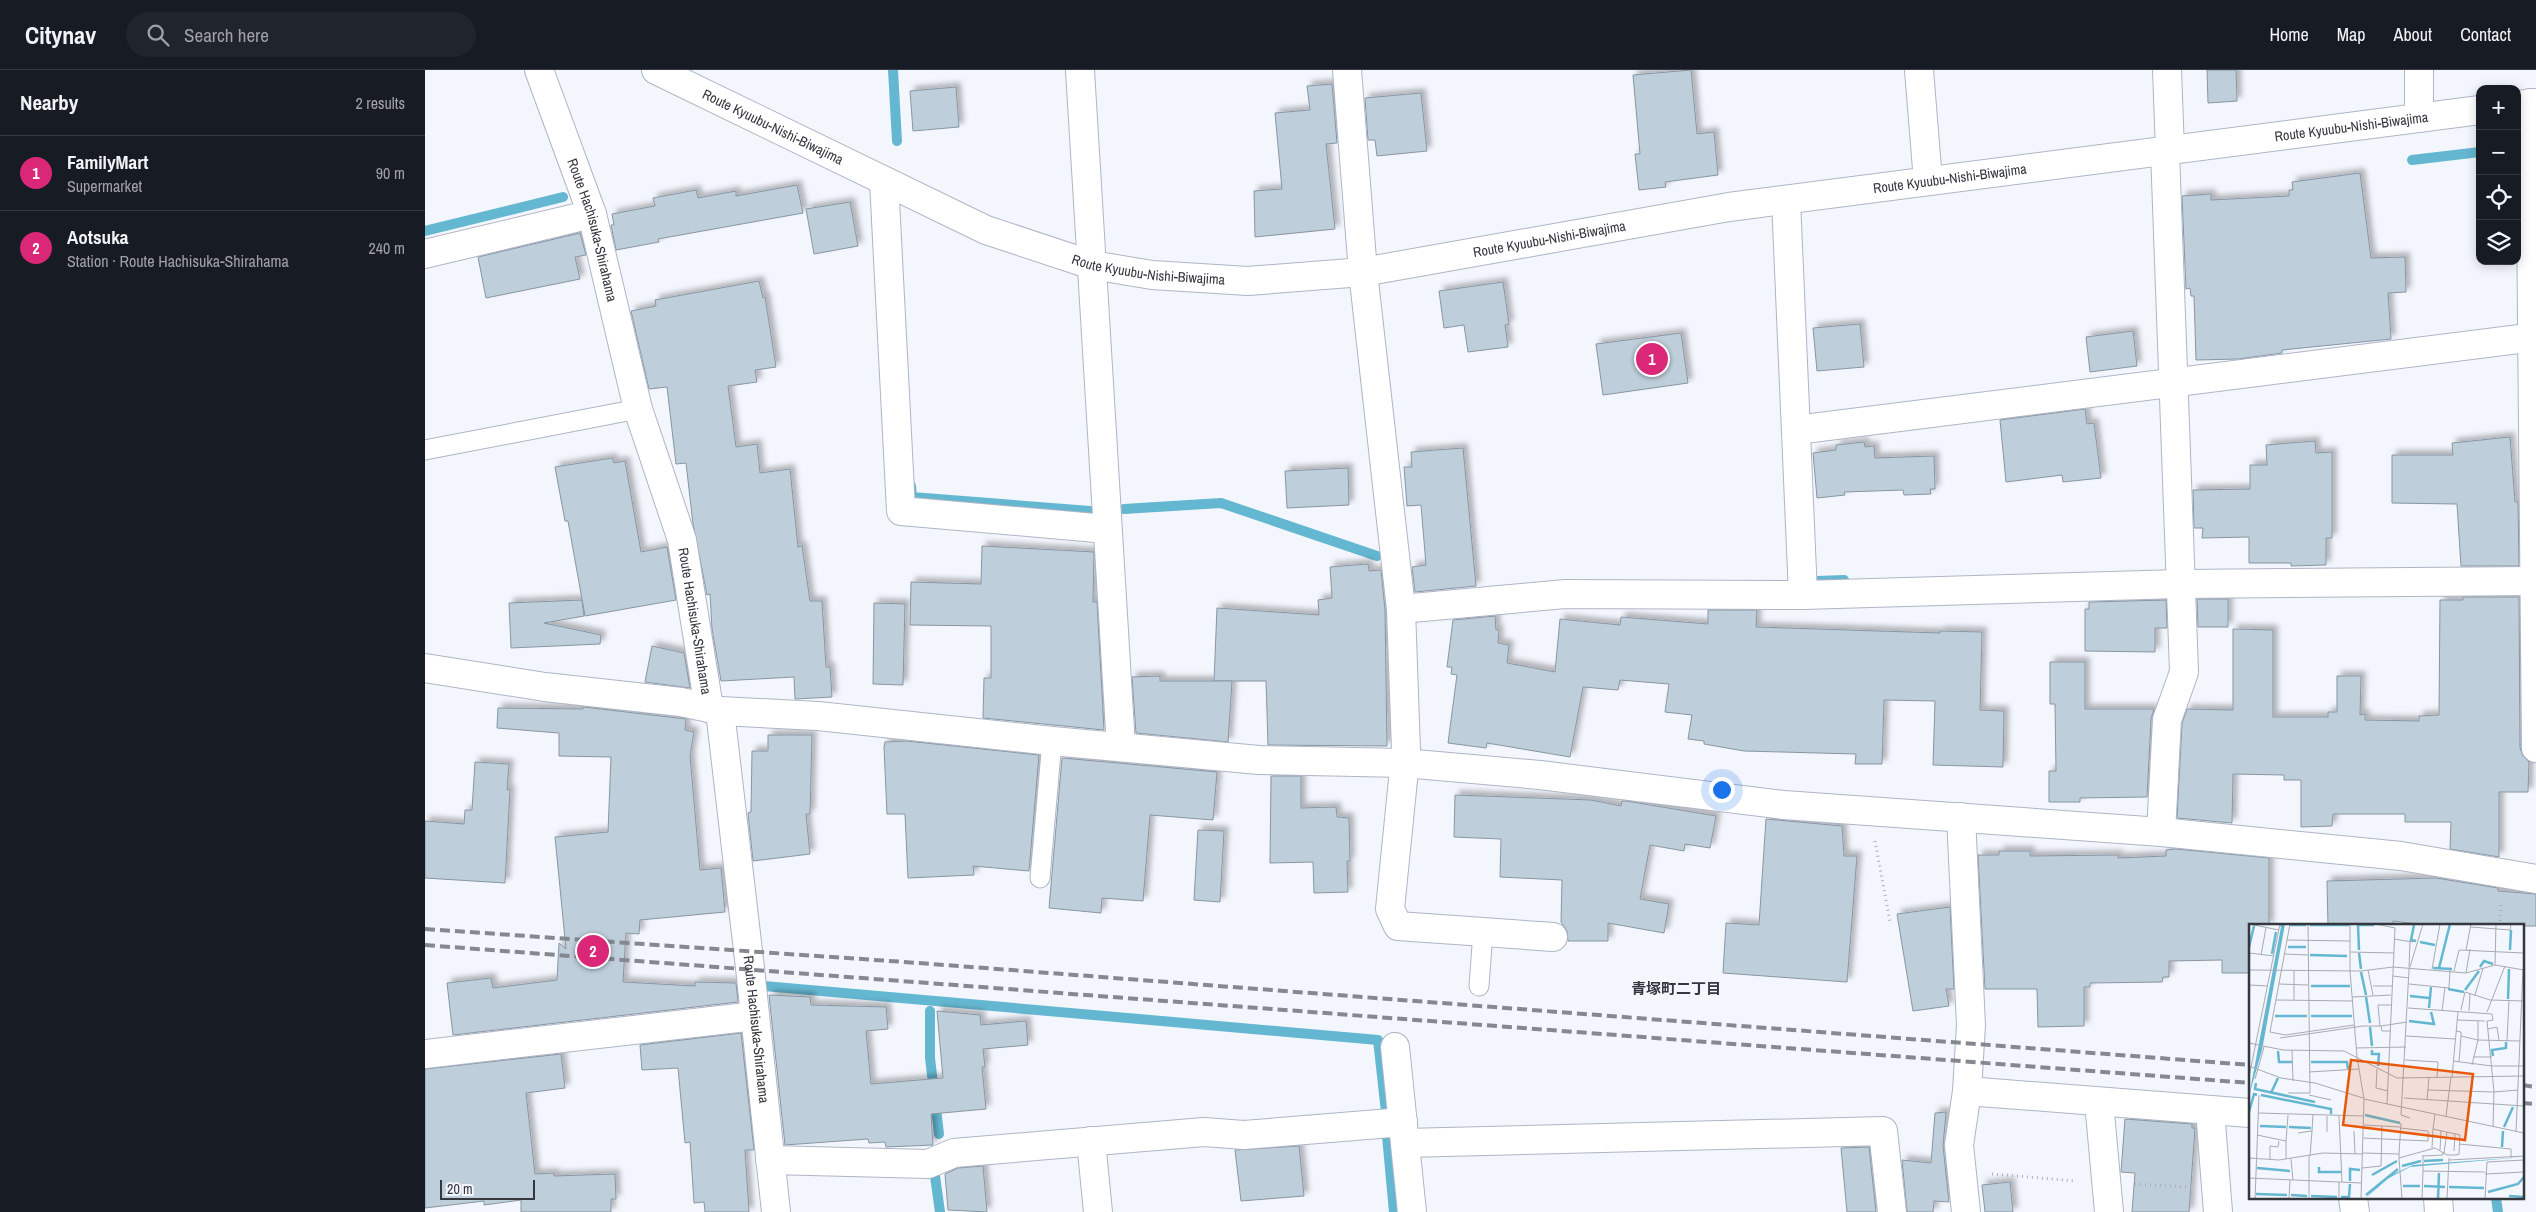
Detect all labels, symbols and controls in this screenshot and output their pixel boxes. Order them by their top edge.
search box [126,12,476,57]
text: Citynav [25,19,96,51]
icon: search [144,21,172,49]
text: Search here [184,22,269,48]
text: Home [2269,22,2309,47]
text: Map [2337,22,2366,47]
text: About [2394,22,2432,47]
text: Contact [2460,22,2511,47]
street label: Route Kyuubu-Nishi-Biwajima [699,85,847,169]
map controls [2476,85,2521,265]
button: + [2476,85,2521,130]
text: Nearby [20,88,78,117]
text: 2 results [355,92,405,114]
street label: Route Kyuubu-Nishi-Biwajima [2274,108,2430,145]
button: − [2476,130,2521,175]
text: FamilyMart [67,149,149,175]
street label: Route Hachisuka-Shirahama [563,156,621,304]
street label: Route Kyuubu-Nishi-Biwajima [1872,160,2028,197]
text: 1 [32,162,40,184]
text: 90 m [376,162,405,184]
text: Supermarket [67,175,142,197]
button: locate [2476,175,2521,220]
street label: Route Kyuubu-Nishi-Biwajima [1472,216,1628,261]
button: layers [2476,220,2521,265]
text: Aotsuka [67,224,128,250]
text: 2 [32,237,40,259]
text: 240 m [369,237,405,259]
text: Station · Route Hachisuka-Shirahama [67,250,289,272]
street label: Route Kyuubu-Nishi-Biwajima [1070,250,1226,289]
pin: 1 [1636,340,1668,378]
street label: Route Hachisuka-Shirahama [674,546,716,696]
your location [1709,777,1735,803]
inset map [2249,924,2523,1200]
pin: 2 [577,932,609,970]
street label: Route Hachisuka-Shirahama [740,955,773,1105]
district label: 青塚町二丁目 [1631,978,1721,999]
scale bar [440,1177,535,1200]
text: 20 m [447,1180,473,1198]

